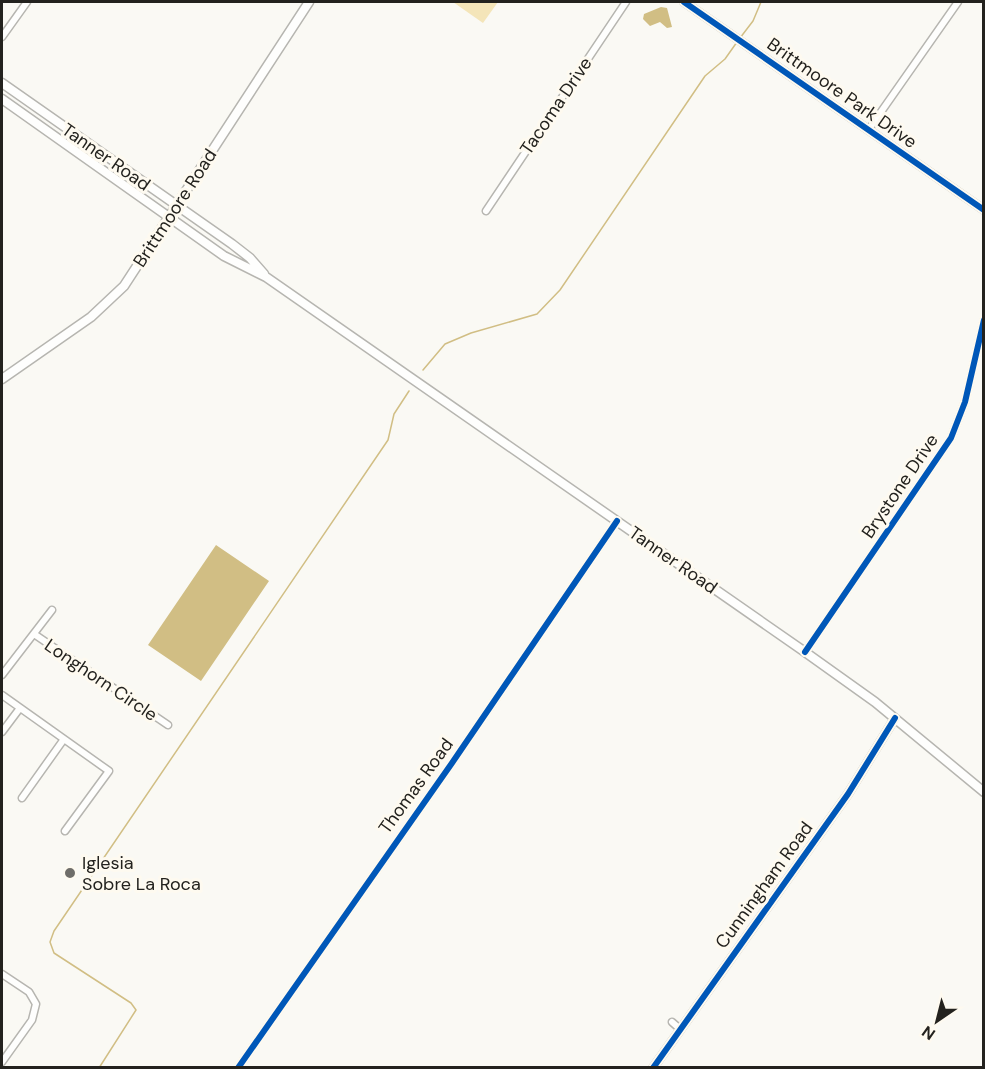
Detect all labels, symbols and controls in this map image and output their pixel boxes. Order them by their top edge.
street label: Brittmoore Park Drive [762,32,922,154]
street label: Tacoma Drive [515,53,597,159]
street label: Tanner Road [57,118,155,196]
street label: Brittmoore Road [128,144,222,272]
street label: Brystone Drive [856,429,944,543]
street label: Tanner Road [624,521,722,599]
street label: Longhorn Circle [40,633,162,727]
street label: Thomas Road [373,733,459,839]
street label: Cunningham Road [710,817,818,953]
place label: Iglesia Sobre La Roca [82,851,201,896]
marker: Iglesia Sobre La Roca [63,866,77,880]
north arrow [907,991,967,1051]
text: N [918,1021,939,1045]

